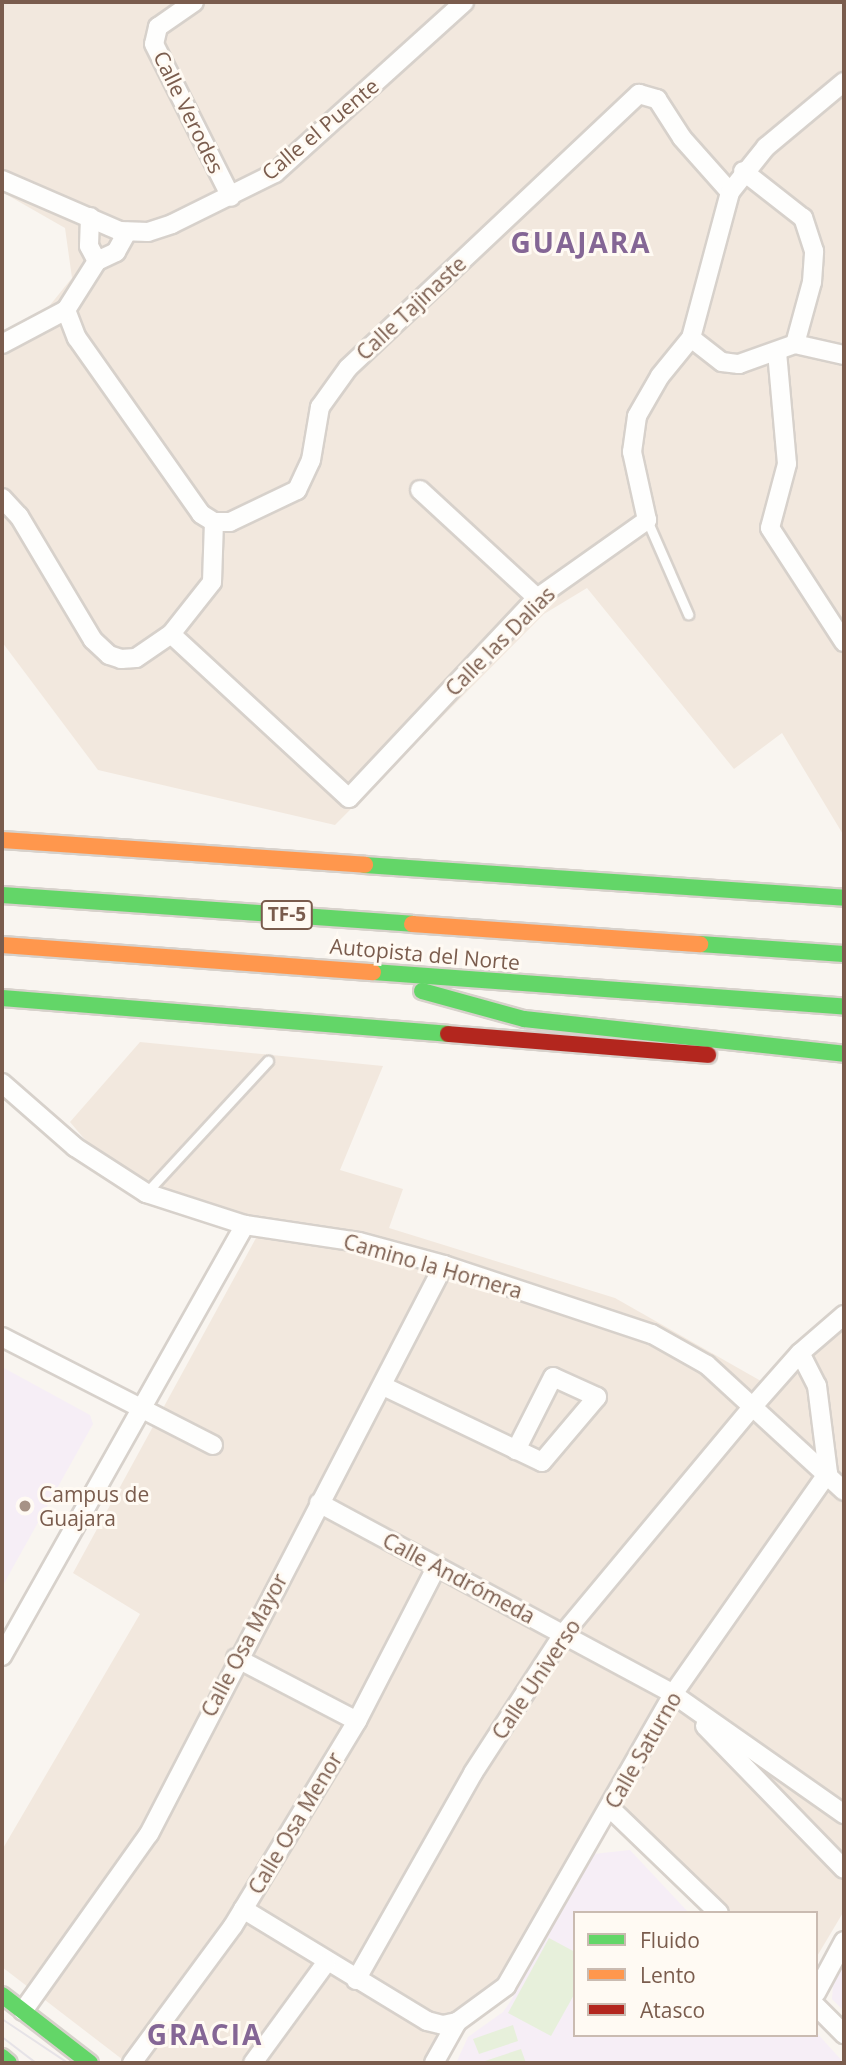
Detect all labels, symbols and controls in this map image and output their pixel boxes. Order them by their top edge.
street label: Calle Verodes [149,47,229,177]
street label: Calle el Puente [256,73,384,185]
district label: GUAJARA [511,225,651,259]
street label: Calle Tajinaste [351,251,471,365]
street label: Calle las Dalias [440,581,560,701]
road number: TF-5 [261,900,313,931]
street label: Autopista del Norte [329,933,521,975]
street label: Camino la Hornera [341,1228,525,1304]
place label: Campus de Guajara [39,1481,149,1531]
marker: Campus de Guajara [17,1498,33,1514]
street label: Calle Andrómeda [379,1527,539,1629]
street label: Calle Osa Mayor [196,1569,292,1721]
street label: Calle Universo [486,1614,586,1744]
street label: Calle Saturno [599,1687,687,1813]
street label: Calle Osa Menor [243,1748,347,1898]
legend [573,1911,818,2037]
text: Fluido [640,1926,700,1954]
text: Lento [640,1961,696,1989]
text: Atasco [640,1996,705,2024]
district label: GRACIA [147,2017,263,2051]

